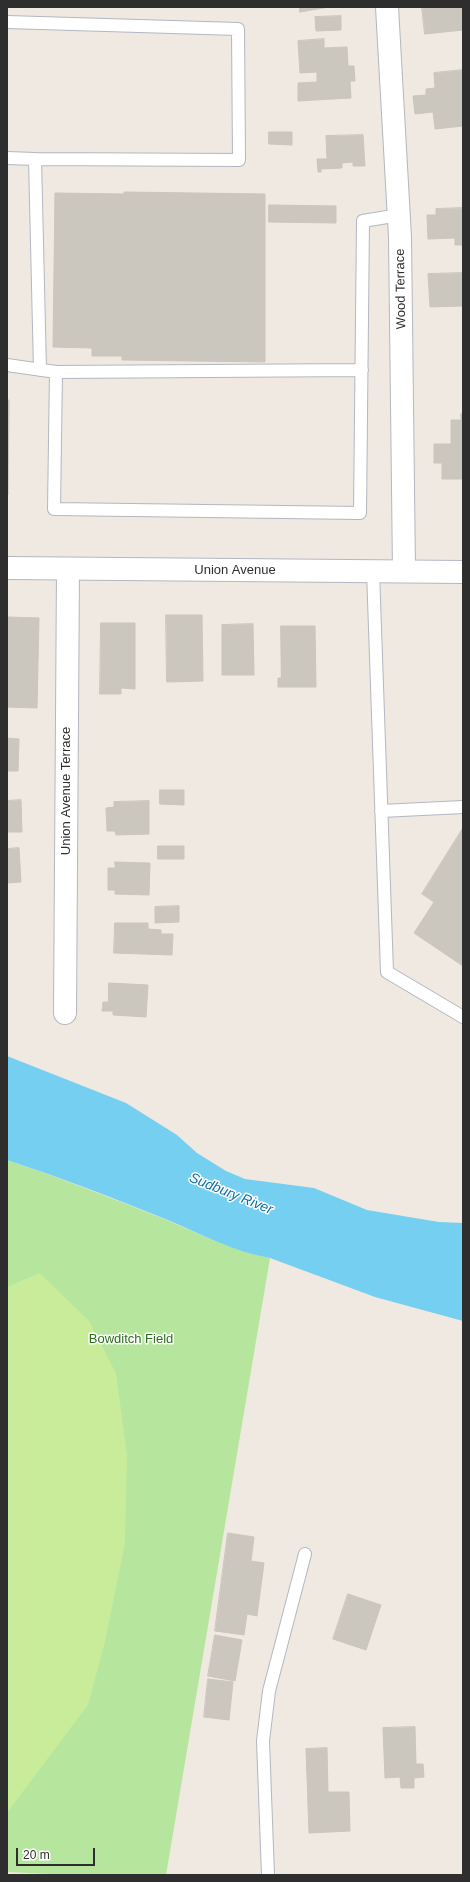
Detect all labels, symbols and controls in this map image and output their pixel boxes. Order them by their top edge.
street label: Wood Terrace [392,249,410,329]
street label: Union Avenue [194,562,276,578]
street label: Union Avenue Terrace [58,727,74,855]
water label: Sudbury River [187,1170,275,1218]
park label: Bowditch Field [89,1331,173,1347]
scale bar [18,1840,97,1866]
text: 20 m [23,1848,50,1862]

